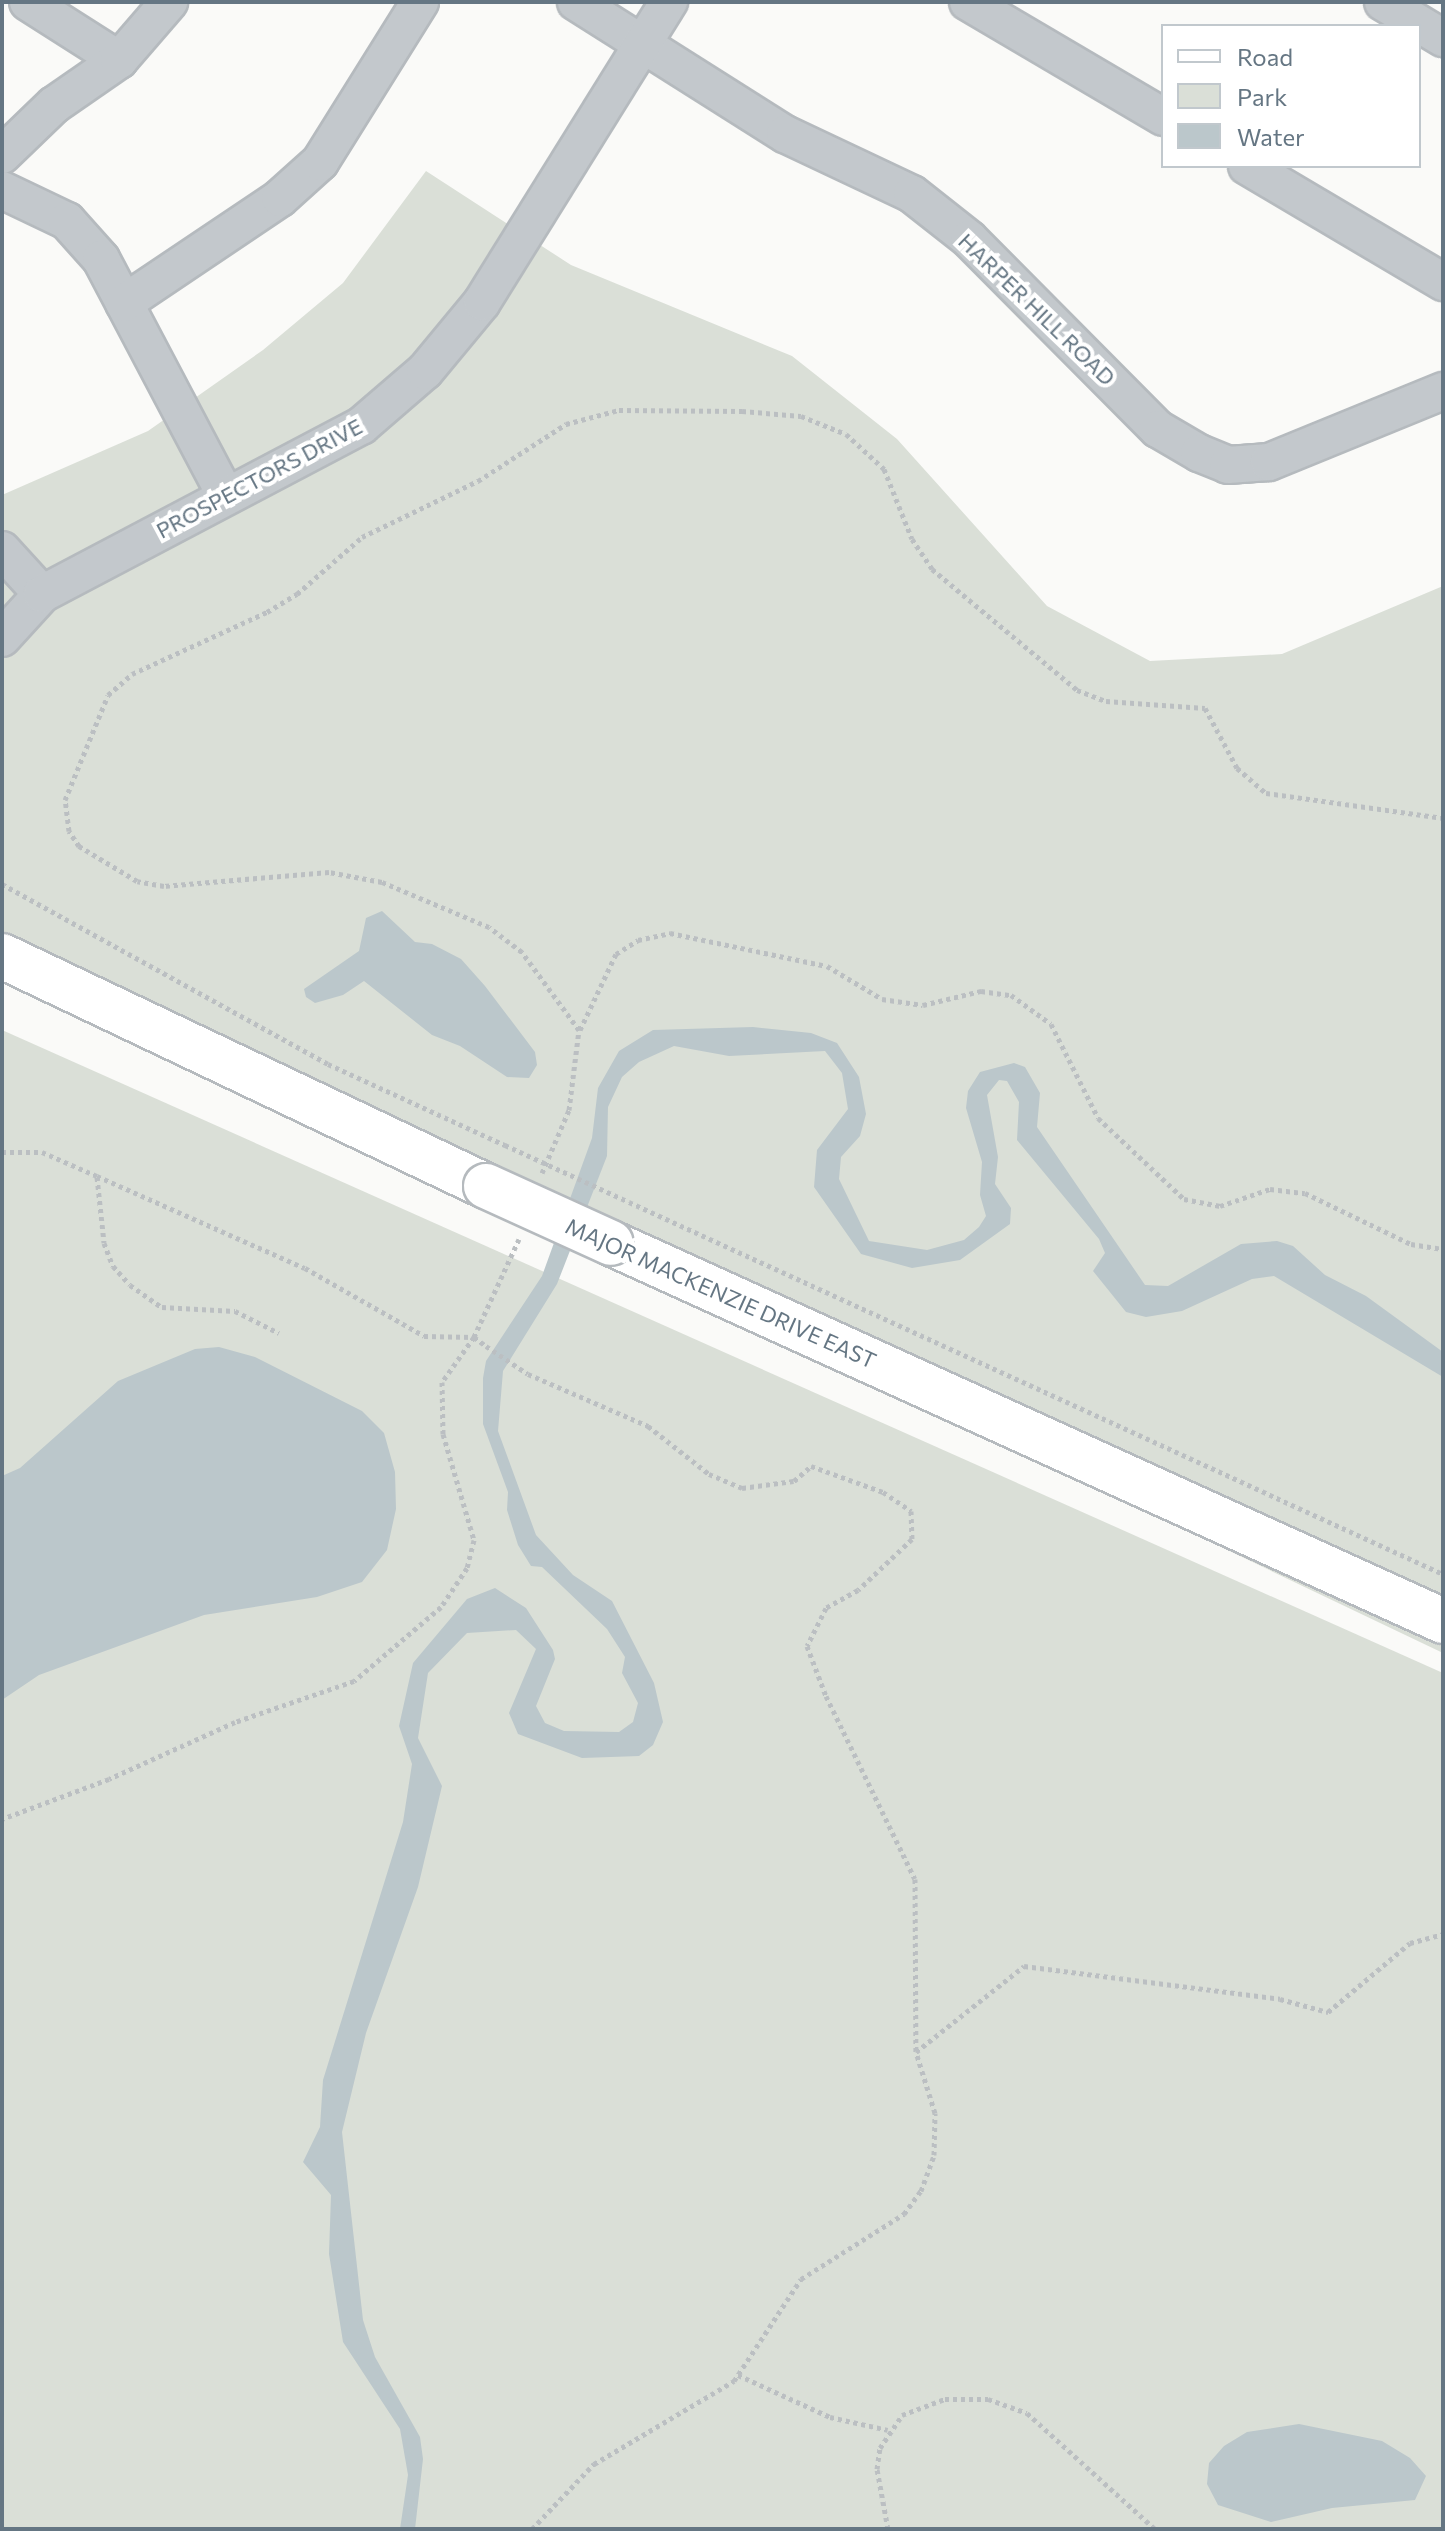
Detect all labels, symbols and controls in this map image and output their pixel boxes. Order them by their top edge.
legend [1161,24,1421,168]
text: Road [1237,42,1293,71]
text: Park [1237,82,1287,111]
text: Water [1237,122,1305,151]
street label: HARPER HILL ROAD [953,227,1121,391]
street label: PROSPECTORS DRIVE [151,412,367,544]
street label: MAJOR MACKENZIE DRIVE EAST [562,1212,880,1374]

